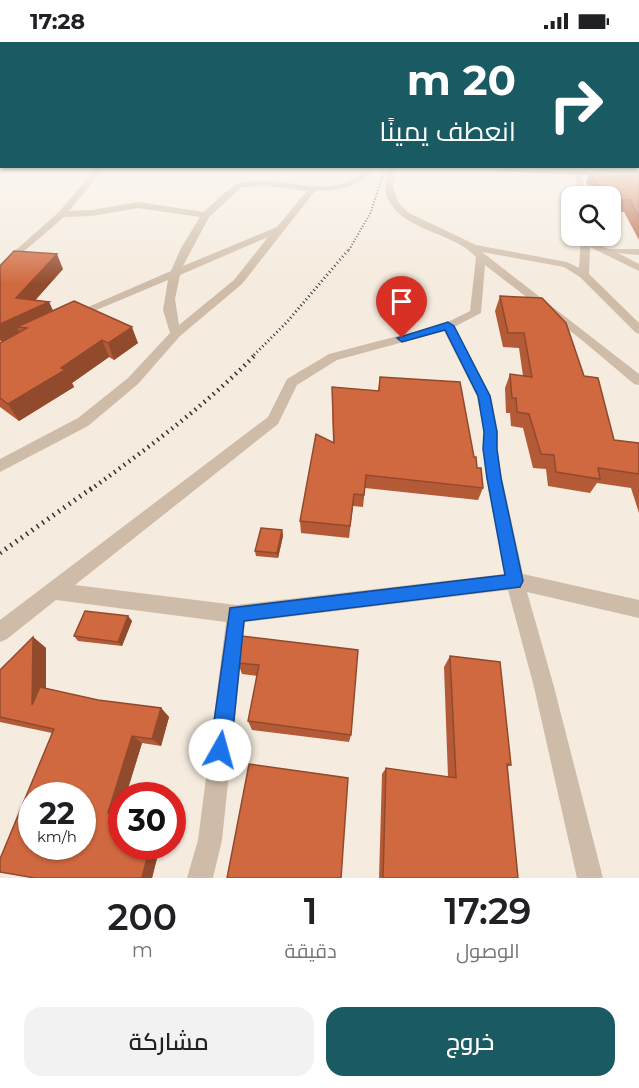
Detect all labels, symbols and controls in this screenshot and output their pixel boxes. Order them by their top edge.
text: 17:28 [30,8,85,35]
text: 20 m [407,54,516,106]
icon: right [537,66,615,144]
text: انعطف يمينًا [379,115,516,148]
map controls [561,186,621,246]
button: search [561,186,621,246]
pin [376,276,427,338]
icon: arrive [385,285,418,318]
position arrow [188,718,252,782]
speed limit sign: 30 [108,782,186,860]
text: 22 [39,795,75,832]
text: km/h [37,827,77,846]
text: 1 [304,889,317,933]
text: 17:29 [444,889,531,933]
text: 200 [108,895,177,939]
text: m [132,938,153,962]
text: دقيقة [285,939,337,963]
text: الوصول [456,939,520,963]
button: مشاركة [24,1007,314,1076]
button: خروج [326,1007,615,1076]

